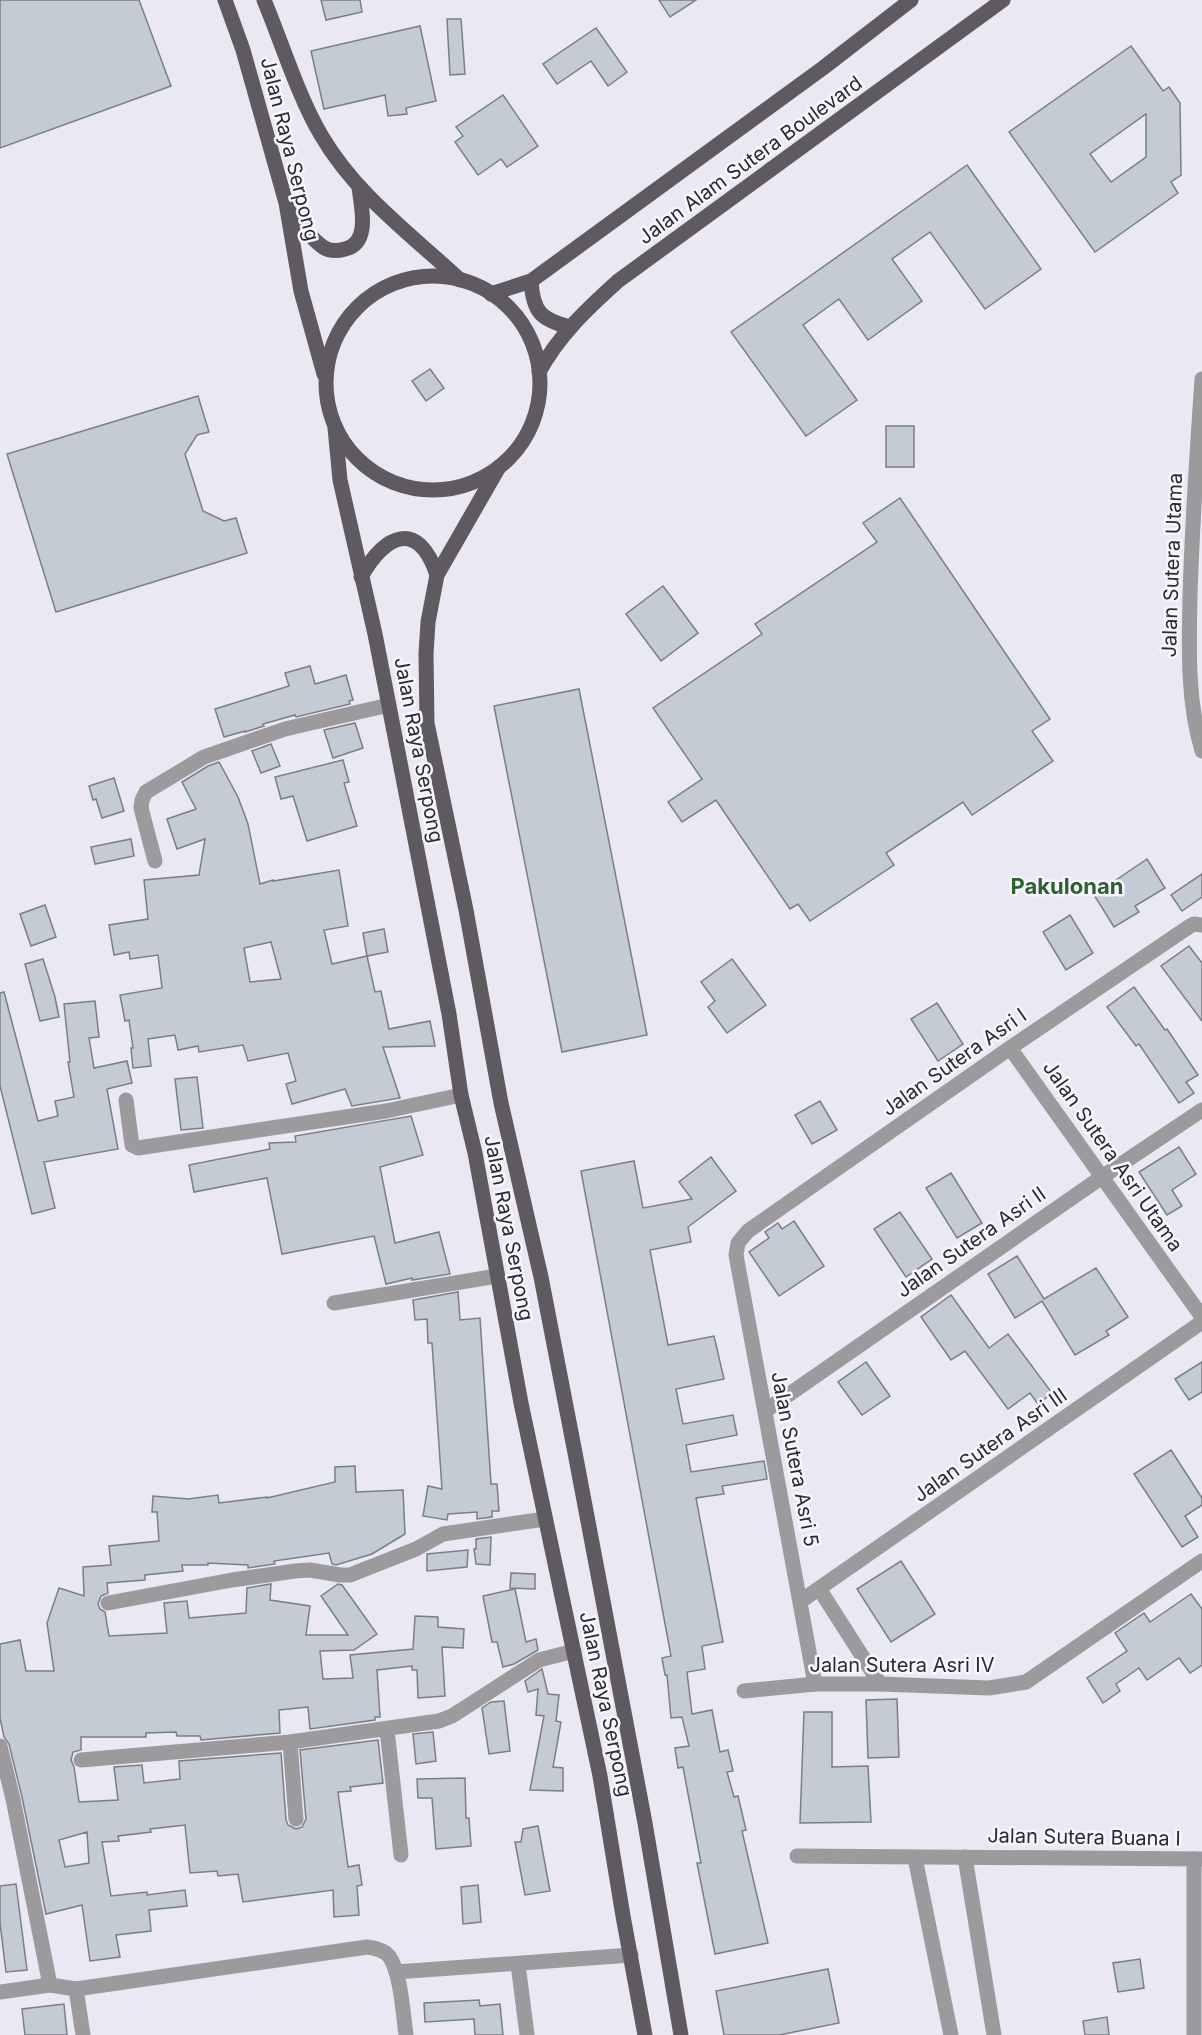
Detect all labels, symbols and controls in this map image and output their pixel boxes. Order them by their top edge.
street label: Jalan Raya Serpong [256,55,324,243]
street label: Jalan Alam Sutera Boulevard [633,71,867,249]
street label: Jalan Sutera Utama [1157,472,1187,658]
street label: Jalan Raya Serpong [389,655,449,845]
district label: Pakulonan [1011,873,1123,899]
street label: Jalan Sutera Asri I [877,1003,1031,1121]
street label: Jalan Sutera Asri Utama [1038,1056,1188,1256]
street label: Jalan Raya Serpong [479,1133,539,1323]
street label: Jalan Sutera Asri II [892,1182,1050,1302]
street label: Jalan Sutera Asri 5 [766,1369,824,1549]
street label: Jalan Sutera Asri III [909,1383,1071,1507]
street label: Jalan Raya Serpong [575,1609,637,1799]
street label: Jalan Sutera Asri IV [809,1653,995,1677]
street label: Jalan Sutera Buana I [987,1823,1181,1851]

